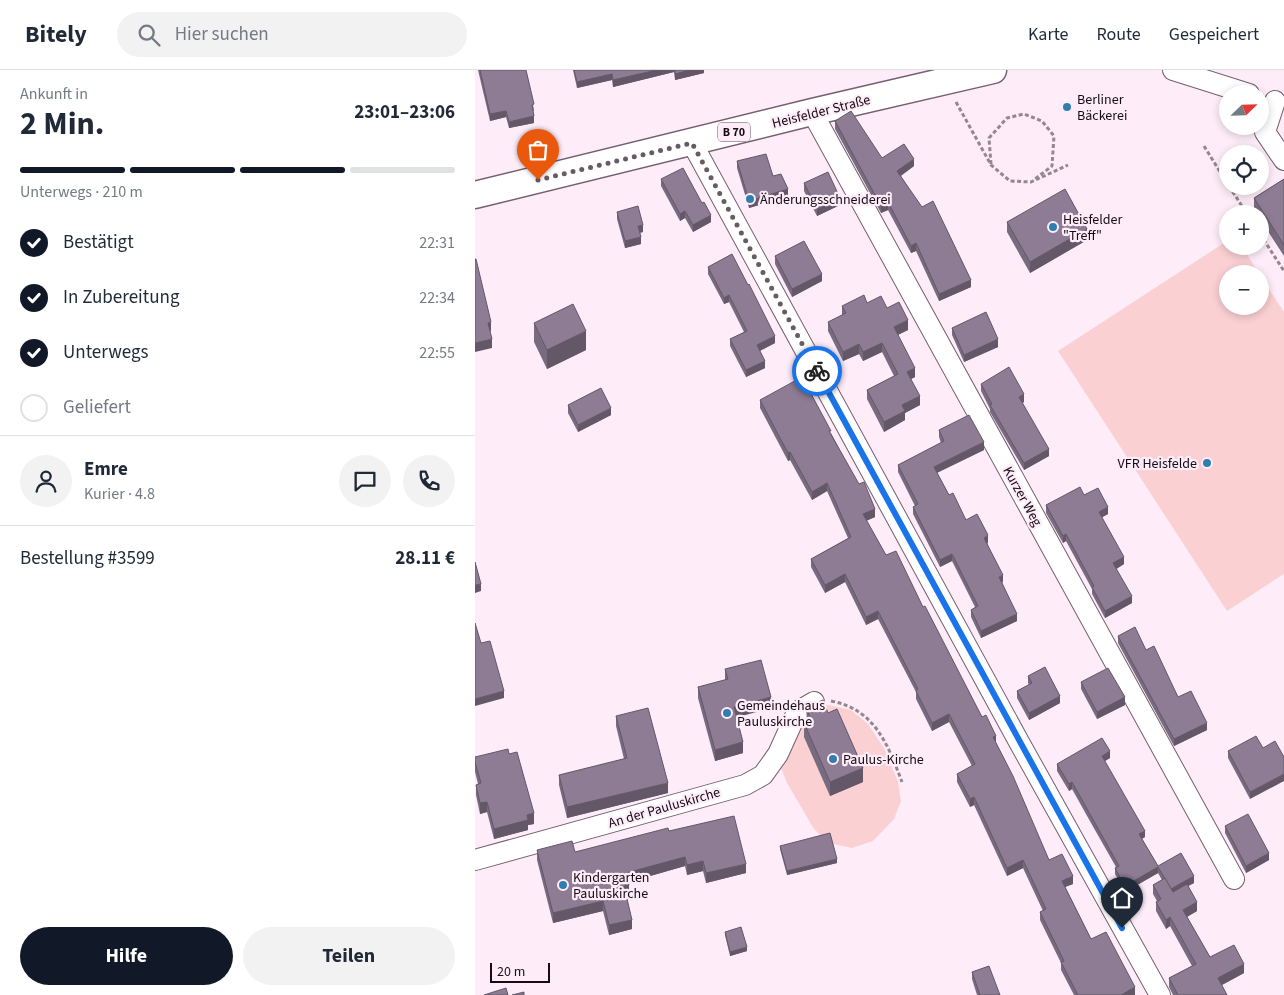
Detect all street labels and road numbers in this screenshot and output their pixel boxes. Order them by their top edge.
street label: Heisfelder Straße [770,90,873,134]
road number: B 70 [718,122,750,142]
street label: Kurzer Weg [997,463,1047,530]
street label: An der Pauluskirche [606,782,723,833]

